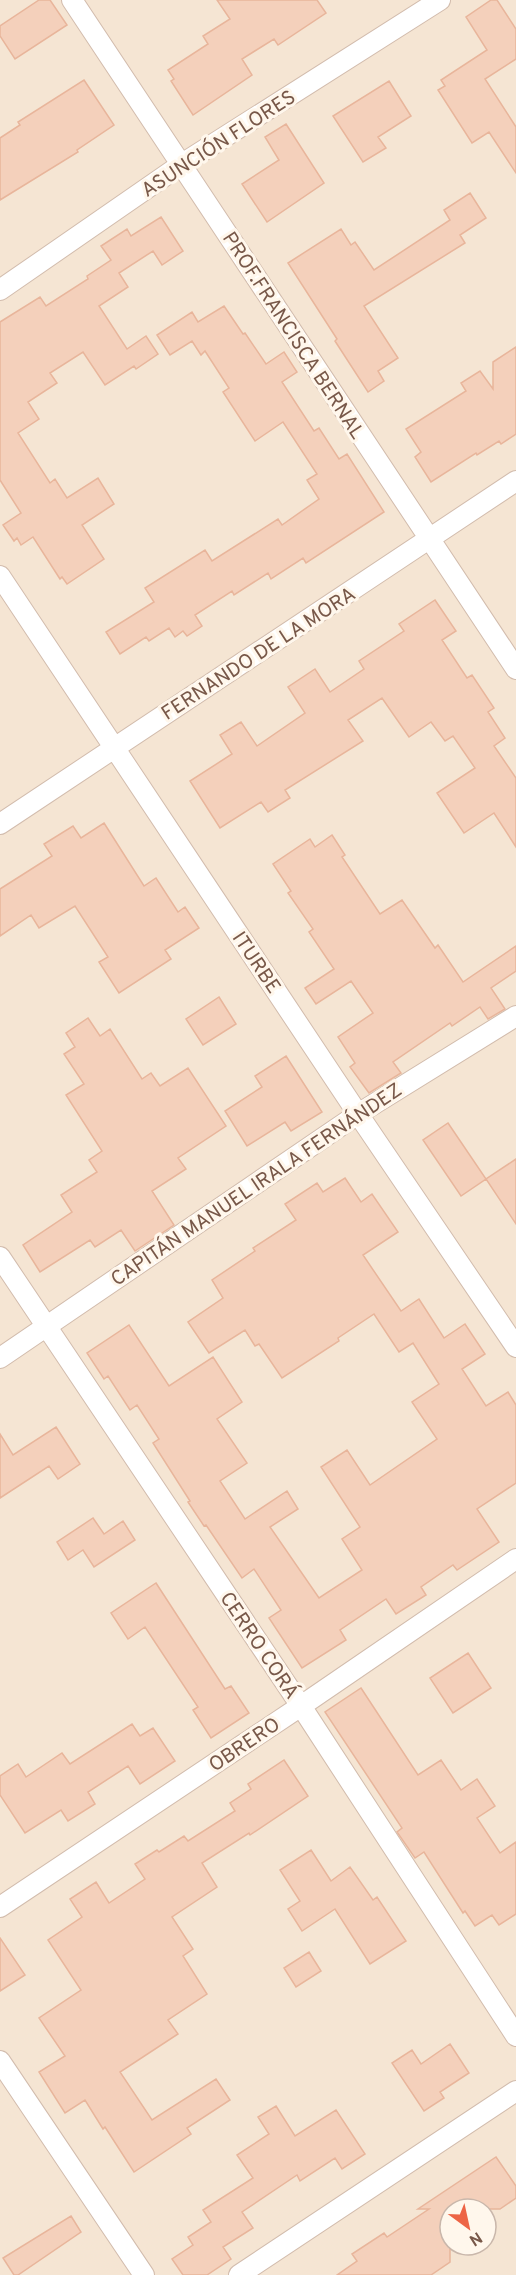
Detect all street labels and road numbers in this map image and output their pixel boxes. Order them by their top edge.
street label: ASUNCIÓN FLORES [136,83,301,204]
street label: PROF.FRANCISCA BERNAL [215,227,369,445]
street label: FERNANDO DE LA MORA [157,582,361,727]
street label: ITURBE [225,927,286,999]
street label: CAPITÁN MANUEL IRALA FERNÁNDEZ [105,1076,408,1293]
street label: CERRO CORÁ [213,1586,305,1705]
street label: OBRERO [204,1712,286,1779]

